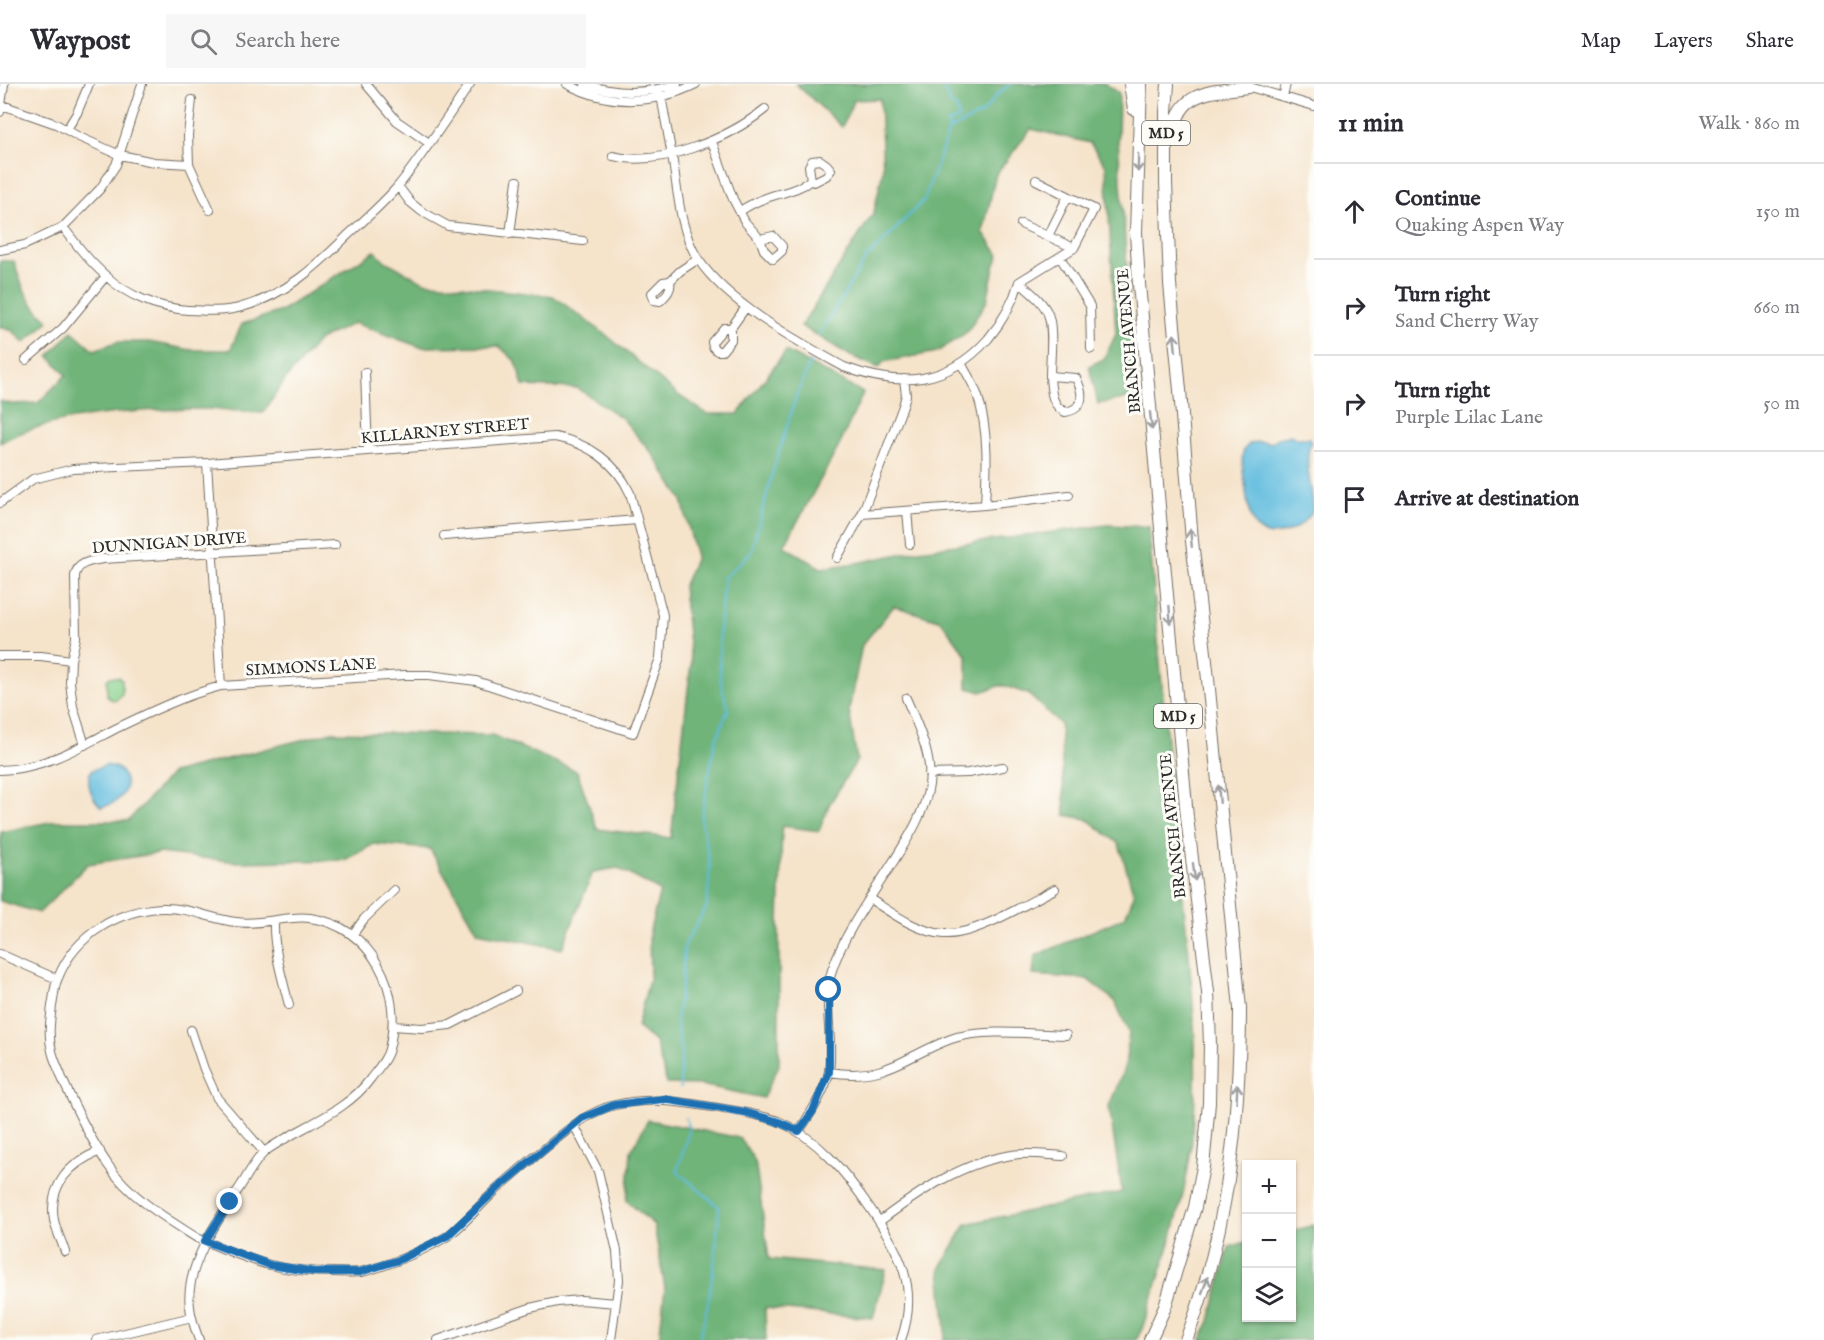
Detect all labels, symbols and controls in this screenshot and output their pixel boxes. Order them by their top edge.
search box [166,14,586,68]
text: Waypost [30,24,130,59]
icon: search [187,25,220,58]
text: Search here [235,27,340,55]
text: Map [1581,28,1621,55]
text: Layers [1654,28,1713,55]
text: Share [1746,28,1794,55]
text: 11 min [1338,107,1404,140]
text: Walk · 860 m [1698,111,1800,136]
road number: MD 5 [1142,121,1190,145]
one-way arrow [1132,153,1144,173]
text: Continue [1395,185,1481,213]
icon: ahead [1338,195,1371,228]
text: 150 m [1756,199,1800,224]
text: Quaking Aspen Way [1395,213,1564,238]
street label: BRANCH AVENUE [1114,267,1146,414]
text: Turn right [1395,281,1490,309]
icon: right [1338,291,1371,324]
text: 660 m [1753,295,1800,320]
text: Sand Cherry Way [1395,309,1539,334]
one-way arrow [1169,334,1180,354]
text: Turn right [1395,377,1490,405]
icon: right [1338,387,1371,420]
text: 50 m [1763,391,1800,416]
text: Purple Lilac Lane [1395,405,1543,430]
one-way arrow [1146,410,1157,430]
street label: KILLARNEY STREET [360,415,531,449]
icon: arrive [1338,483,1371,516]
text: Arrive at destination [1395,485,1579,513]
one-way arrow [1185,528,1196,548]
street label: DUNNIGAN DRIVE [91,529,247,559]
one-way arrow [1164,604,1175,624]
street label: SIMMONS LANE [245,655,377,681]
road number: MD 5 [1154,704,1202,728]
street label: BRANCH AVENUE [1156,752,1192,899]
one-way arrow [1213,785,1224,805]
one-way arrow [1188,861,1199,881]
route start [815,976,841,1002]
one-way arrow [1232,1084,1243,1104]
map controls [1242,1160,1296,1322]
button: + [1242,1160,1296,1214]
route end [216,1188,242,1214]
button: − [1242,1214,1296,1268]
button: layers [1242,1268,1296,1322]
one-way arrow [1200,1276,1211,1295]

